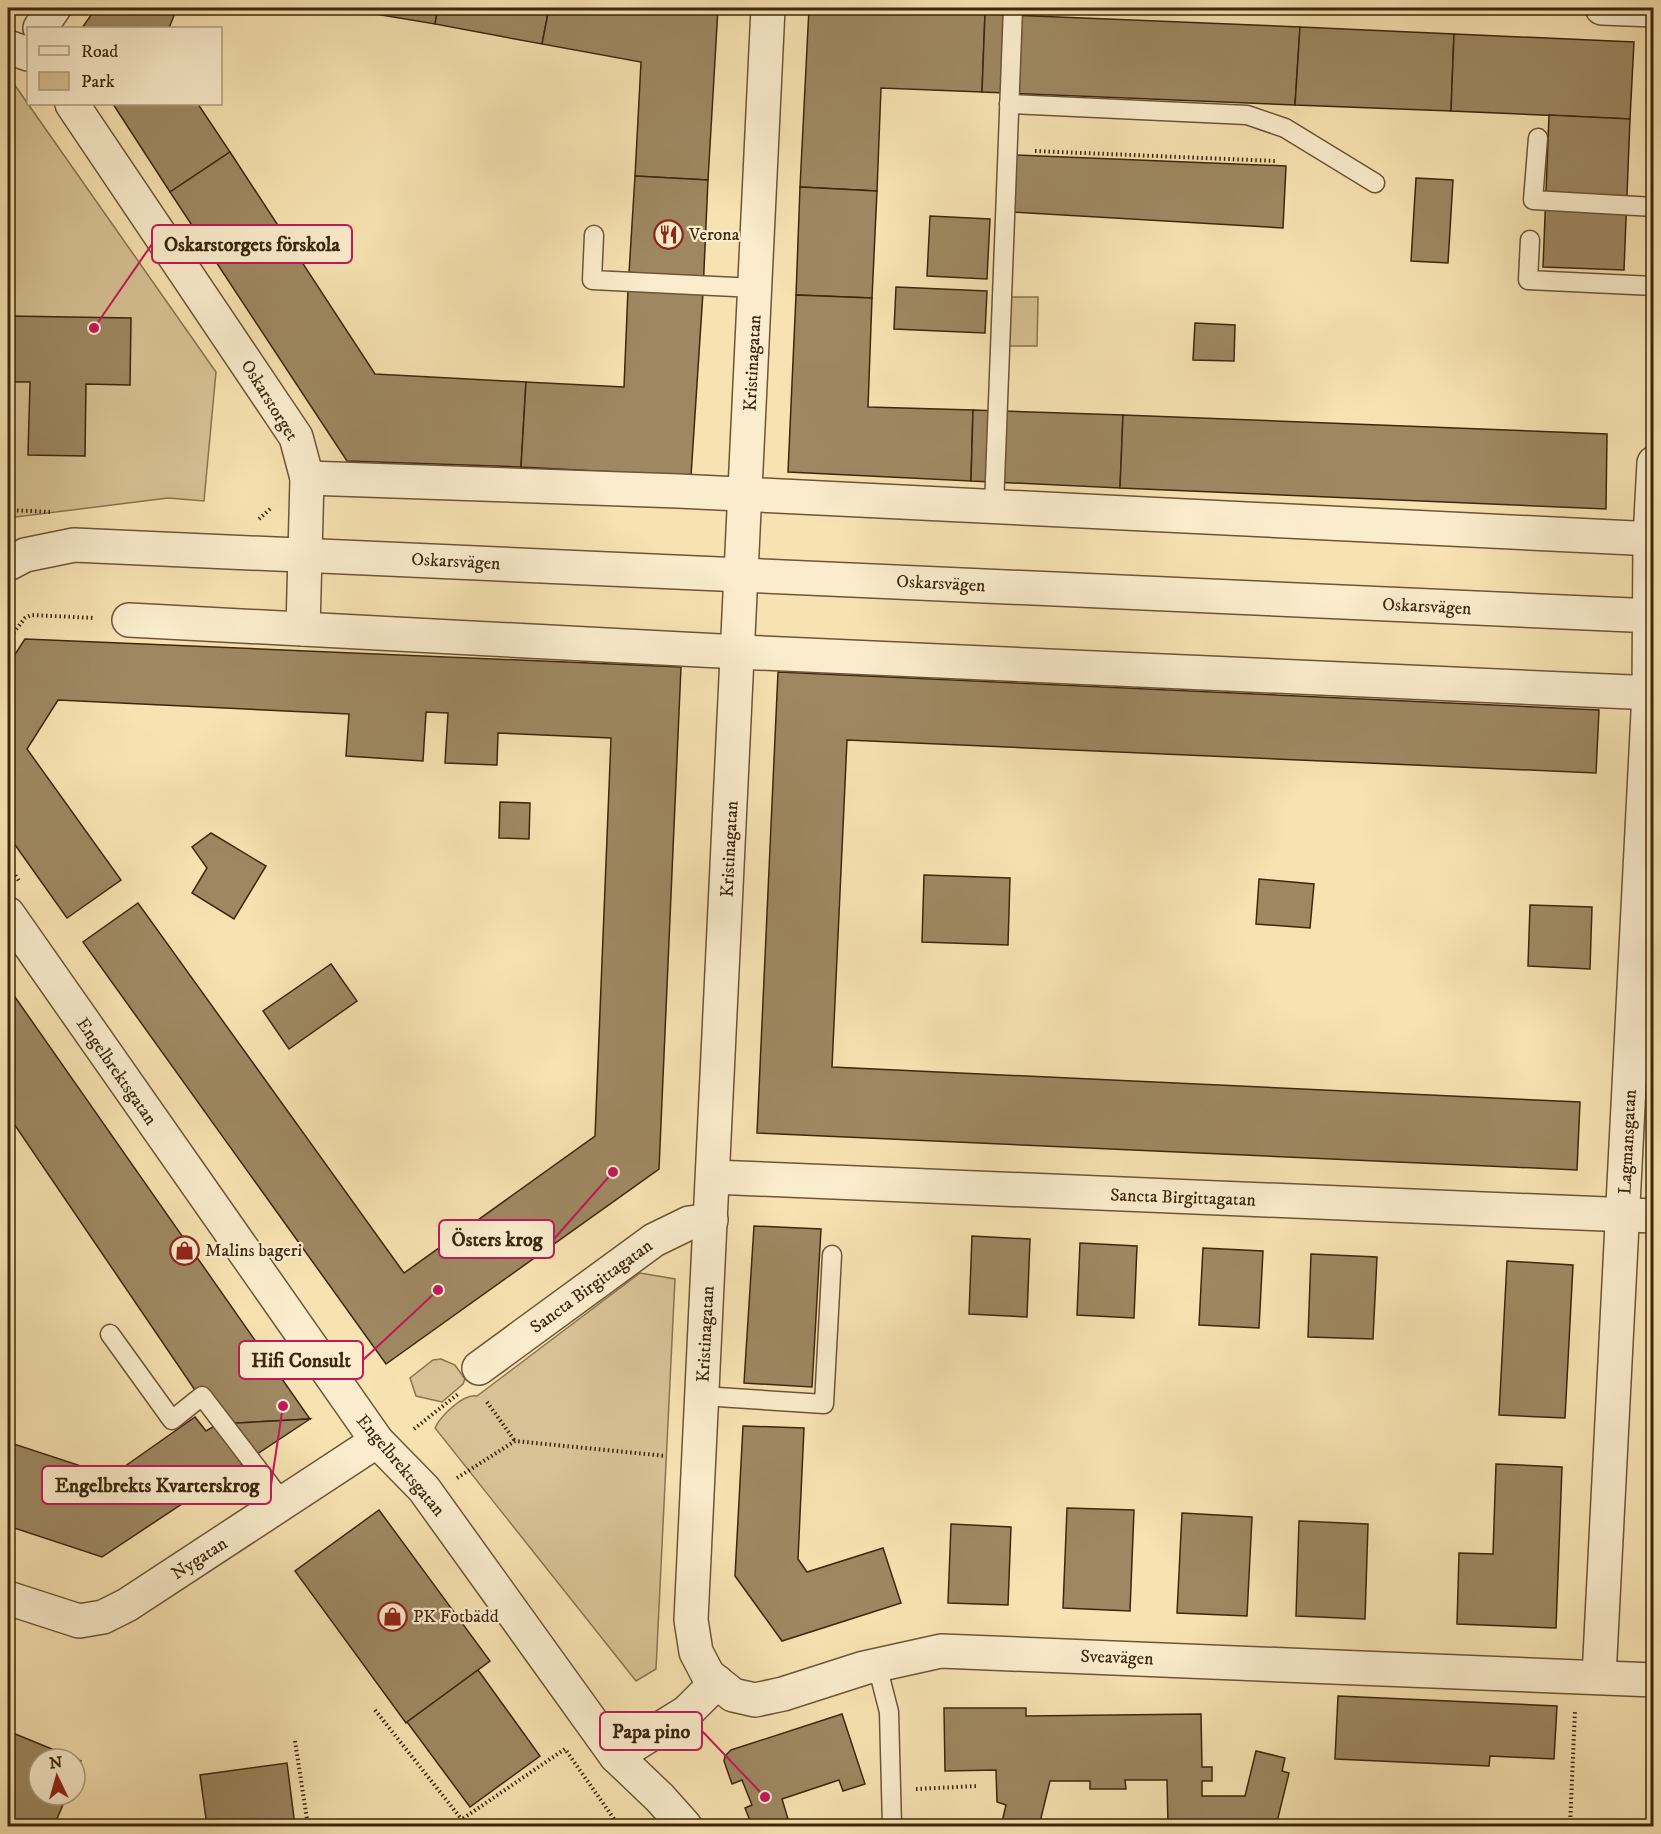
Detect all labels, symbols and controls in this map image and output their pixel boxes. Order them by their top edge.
legend [27,27,222,105]
text: Road [81,41,118,63]
text: Park [81,71,115,93]
restaurant icon: Verona [652,218,684,250]
place label: Verona [688,224,740,246]
callout: Oskarstorgets förskola [152,225,352,263]
text: Oskarstorgets förskola [164,233,341,258]
street label: Kristinagatan [739,314,767,412]
street label: Oskarstorget [236,356,303,445]
street label: Oskarsvägen [411,549,502,575]
street label: Oskarsvägen [896,571,987,597]
street label: Oskarsvägen [1382,594,1473,620]
street label: Kristinagatan [716,800,744,898]
street label: Engelbrektsgatan [71,1014,162,1130]
street label: Lagmansgatan [1614,1088,1642,1195]
street label: Sancta Birgittagatan [1110,1184,1257,1212]
callout: Östers krog [439,1220,554,1258]
text: Östers krog [452,1227,544,1253]
shop icon: Malins bageri [168,1234,200,1266]
street label: Sancta Birgittagatan [526,1235,658,1339]
place label: Malins bageri [205,1240,302,1262]
street label: Kristinagatan [692,1285,720,1383]
callout: Hifi Consult [239,1341,363,1379]
text: Hifi Consult [251,1349,351,1374]
street label: Engelbrektsgatan [351,1410,450,1521]
callout: Engelbrekts Kvarterskrog [42,1466,271,1504]
text: Engelbrekts Kvarterskrog [55,1474,261,1499]
street label: Nygatan [167,1532,232,1585]
shop icon: PK Fotbädd [376,1600,408,1632]
place label: PK Fotbädd [413,1606,499,1628]
street label: Sveavägen [1080,1646,1155,1670]
callout: Papa pino [600,1712,702,1750]
text: Papa pino [612,1720,690,1745]
north arrow [27,1747,87,1807]
text: N [48,1753,63,1774]

